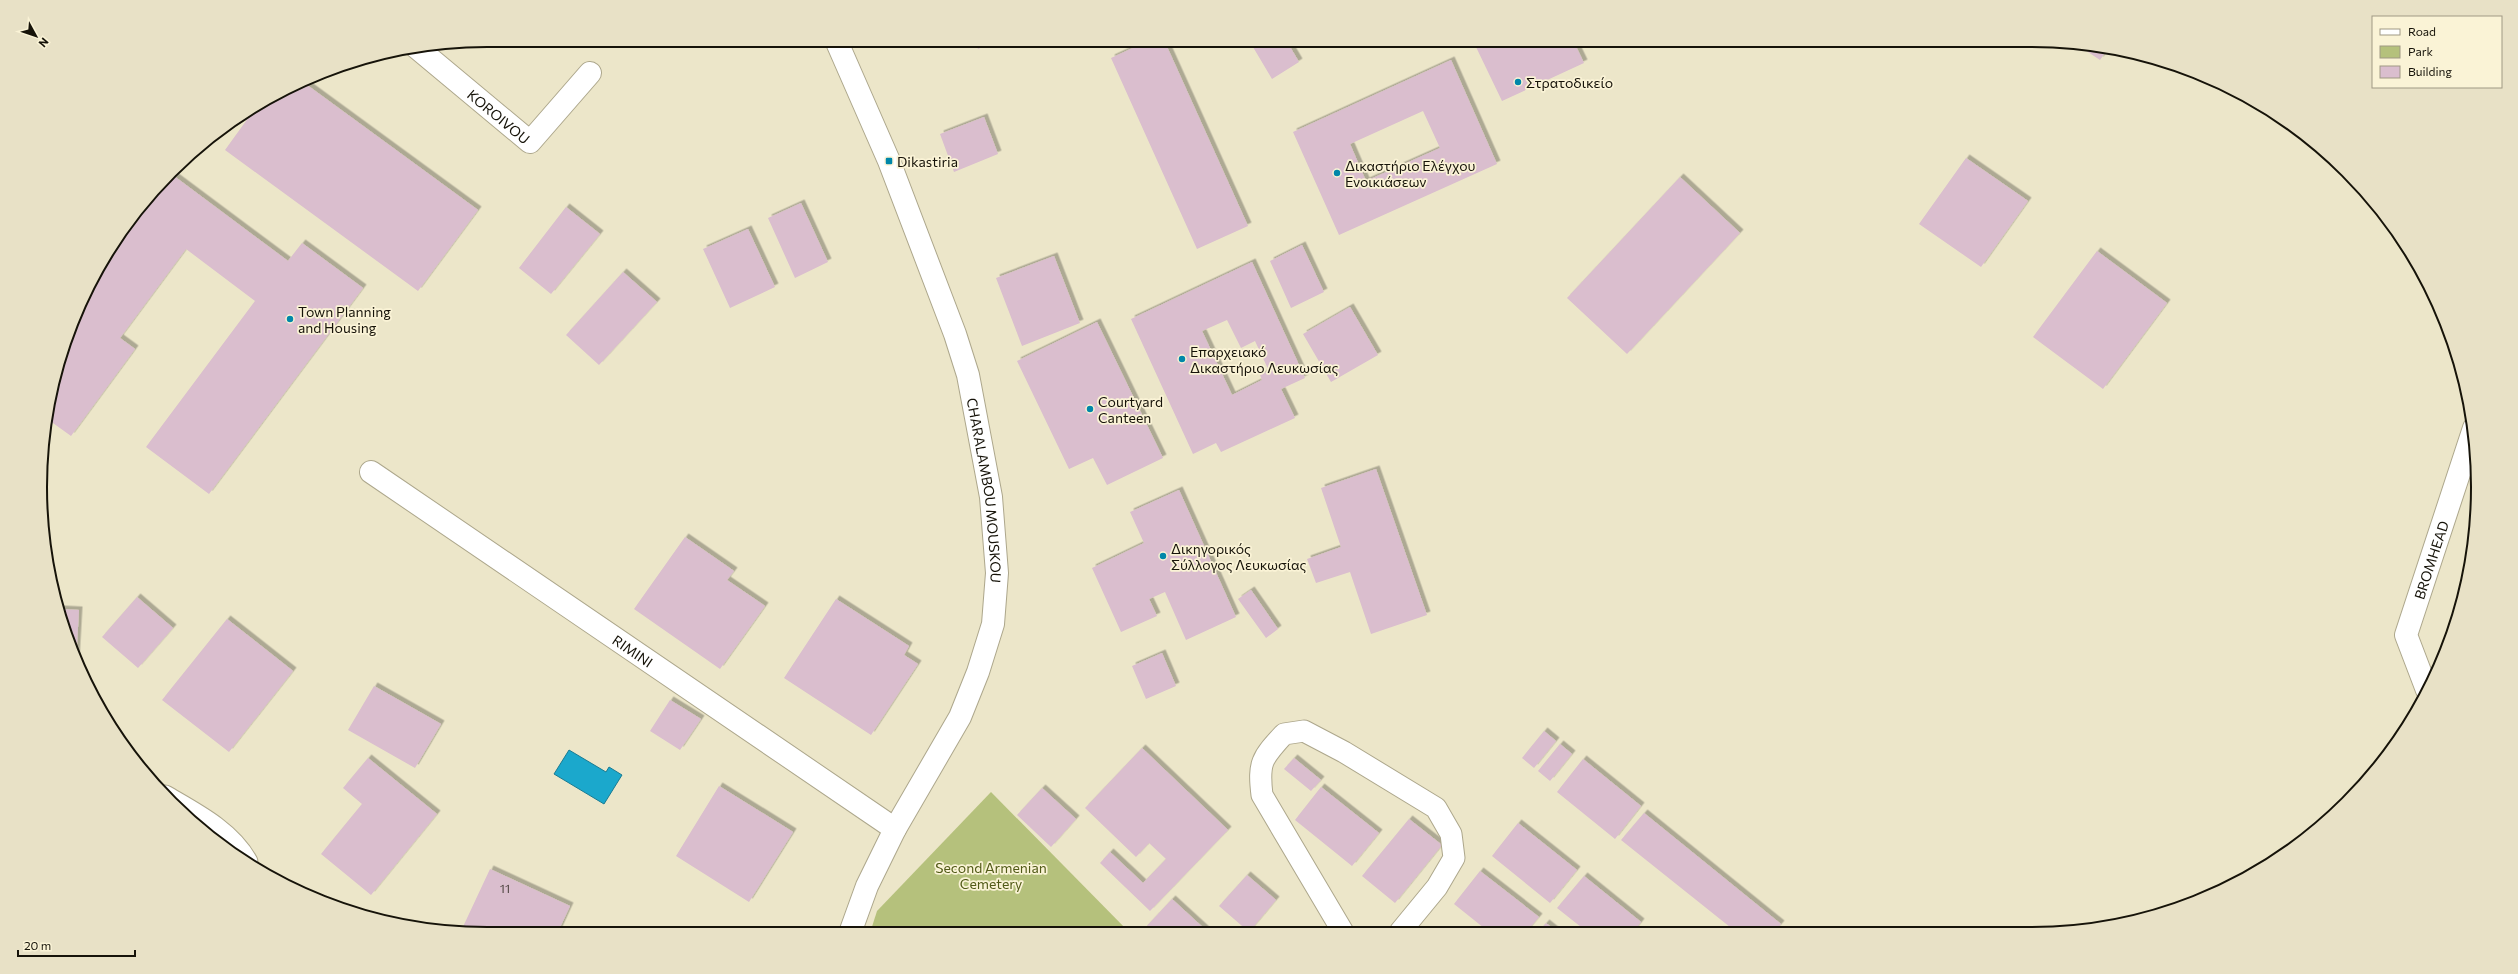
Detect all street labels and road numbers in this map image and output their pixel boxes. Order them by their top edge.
street label: KOROIVOU [464,85,534,147]
street label: CHARALAMBOU MOUSKOU [964,396,1006,583]
street label: BROMHEAD [2410,518,2452,601]
street label: RIMINI [610,631,656,670]

